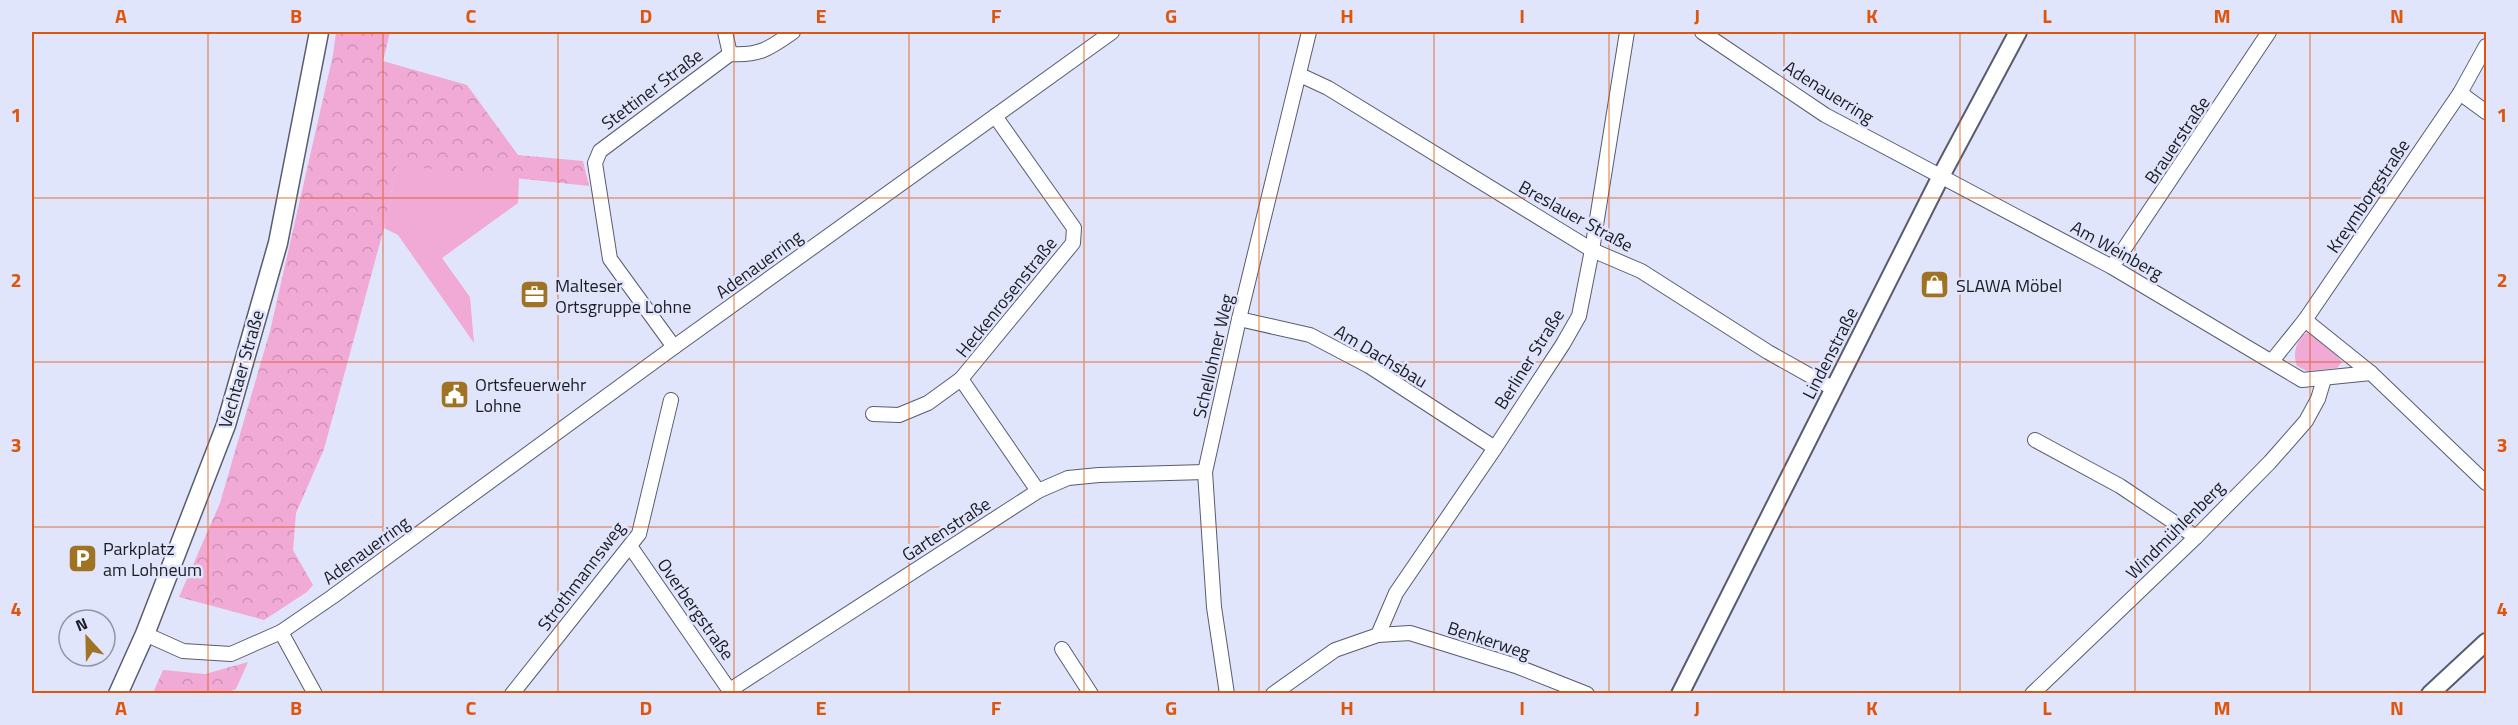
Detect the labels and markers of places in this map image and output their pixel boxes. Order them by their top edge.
shop icon: SLAWA Möbel [1919,269,1951,301]
place label: Malteser Ortsgruppe Lohne [555,272,691,320]
place label: SLAWA Möbel [1956,272,2062,299]
office icon: Malteser Ortsgruppe Lohne [518,279,550,311]
place label: Ortsfeuerwehr Lohne [475,371,586,419]
public building icon: Ortsfeuerwehr Lohne [438,378,470,410]
place label: Parkplatz am Lohneum [103,535,202,583]
parking icon: Parkplatz am Lohneum [66,542,98,574]

